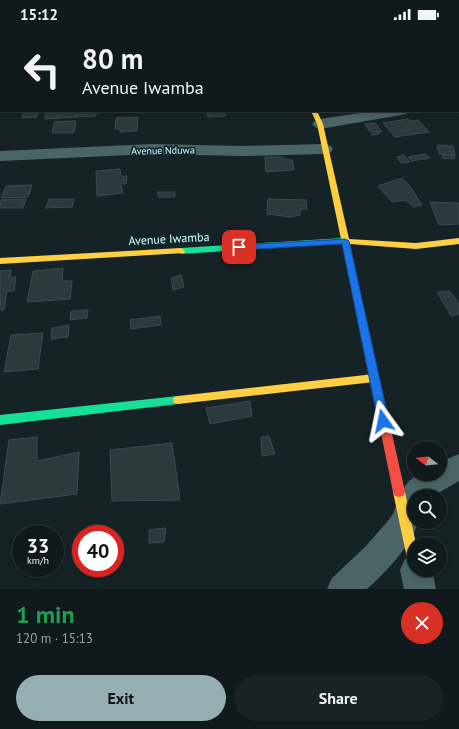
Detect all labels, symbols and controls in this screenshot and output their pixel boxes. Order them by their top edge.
text: 15:12 [20,5,58,24]
text: 80 m [82,40,143,77]
icon: left [16,44,68,96]
text: Avenue Iwamba [82,76,204,99]
street label: Avenue Nduwa [131,143,195,158]
street label: Avenue Iwamba [128,229,210,248]
pin [222,230,256,264]
icon: arrive [228,236,250,258]
position arrow [362,400,404,442]
north arrow [407,441,447,481]
map controls [407,441,447,577]
button: search [407,489,447,529]
speed limit sign: 40 [72,525,124,577]
text: 33 [27,533,49,559]
button: layers [407,537,447,577]
text: km/h [27,554,49,567]
text: 1 min [16,599,75,630]
button: close [401,602,443,644]
text: 120 m · 15:13 [16,630,93,647]
button: Exit [16,675,226,721]
button: Share [234,675,443,721]

